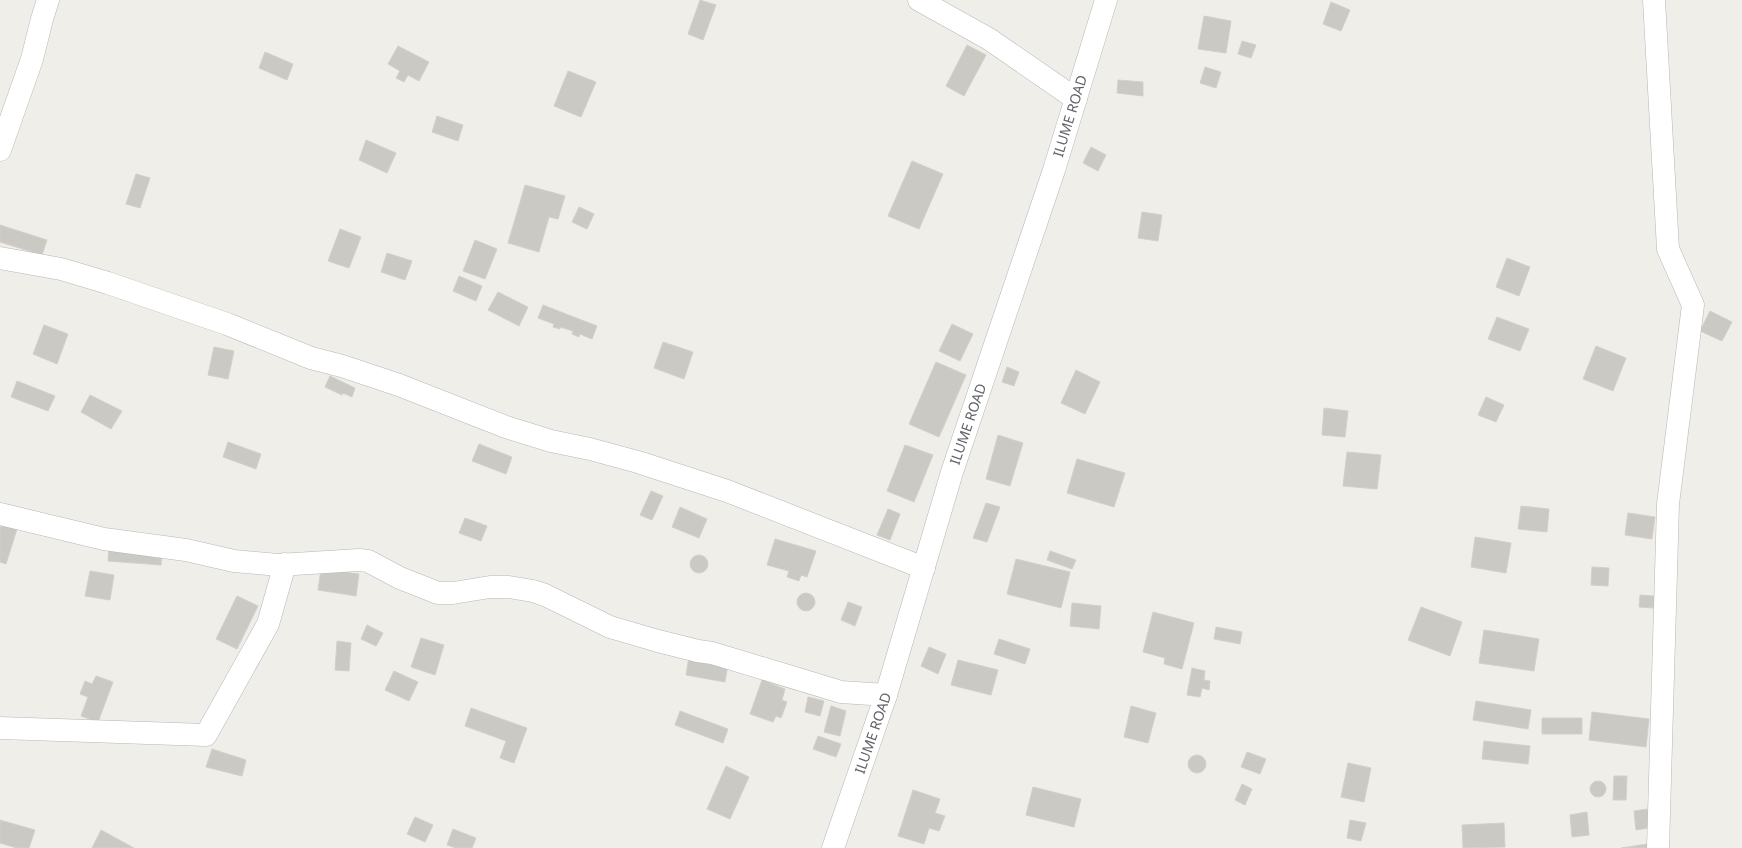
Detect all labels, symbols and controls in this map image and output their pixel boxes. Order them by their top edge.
street label: ILUME ROAD [1048,73,1091,159]
street label: ILUME ROAD [945,381,990,467]
street label: ILUME ROAD [850,690,895,776]

